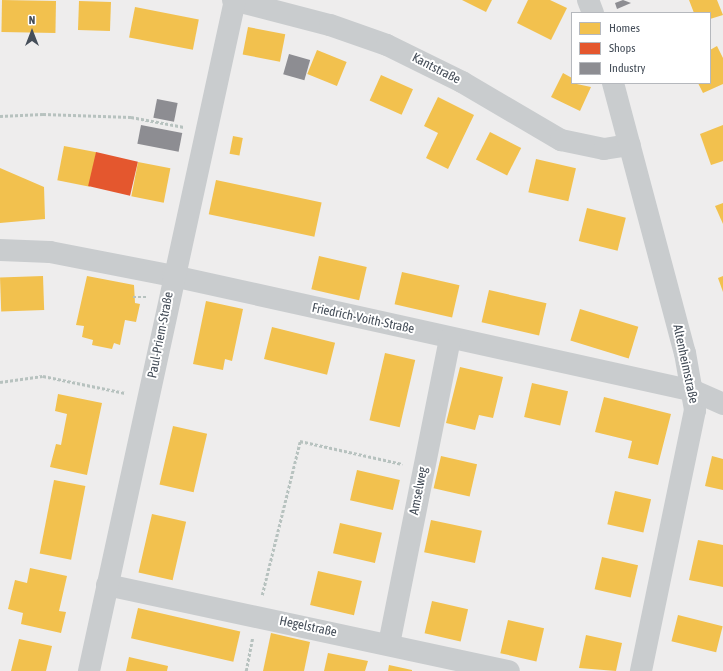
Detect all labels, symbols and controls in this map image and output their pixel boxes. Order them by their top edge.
north arrow [12,12,52,52]
legend [571,12,711,84]
text: N [29,14,35,26]
text: Homes [609,21,640,35]
text: Shops [609,41,635,55]
street label: Kantstraße [409,50,463,88]
text: Industry [609,61,646,75]
street label: Paul-Priem-Straße [145,290,177,380]
street label: Friedrich-Voith-Straße [310,301,416,337]
street label: Altenheimstraße [669,323,701,405]
street label: Amselweg [407,466,431,516]
street label: Hegelstraße [278,613,338,641]

